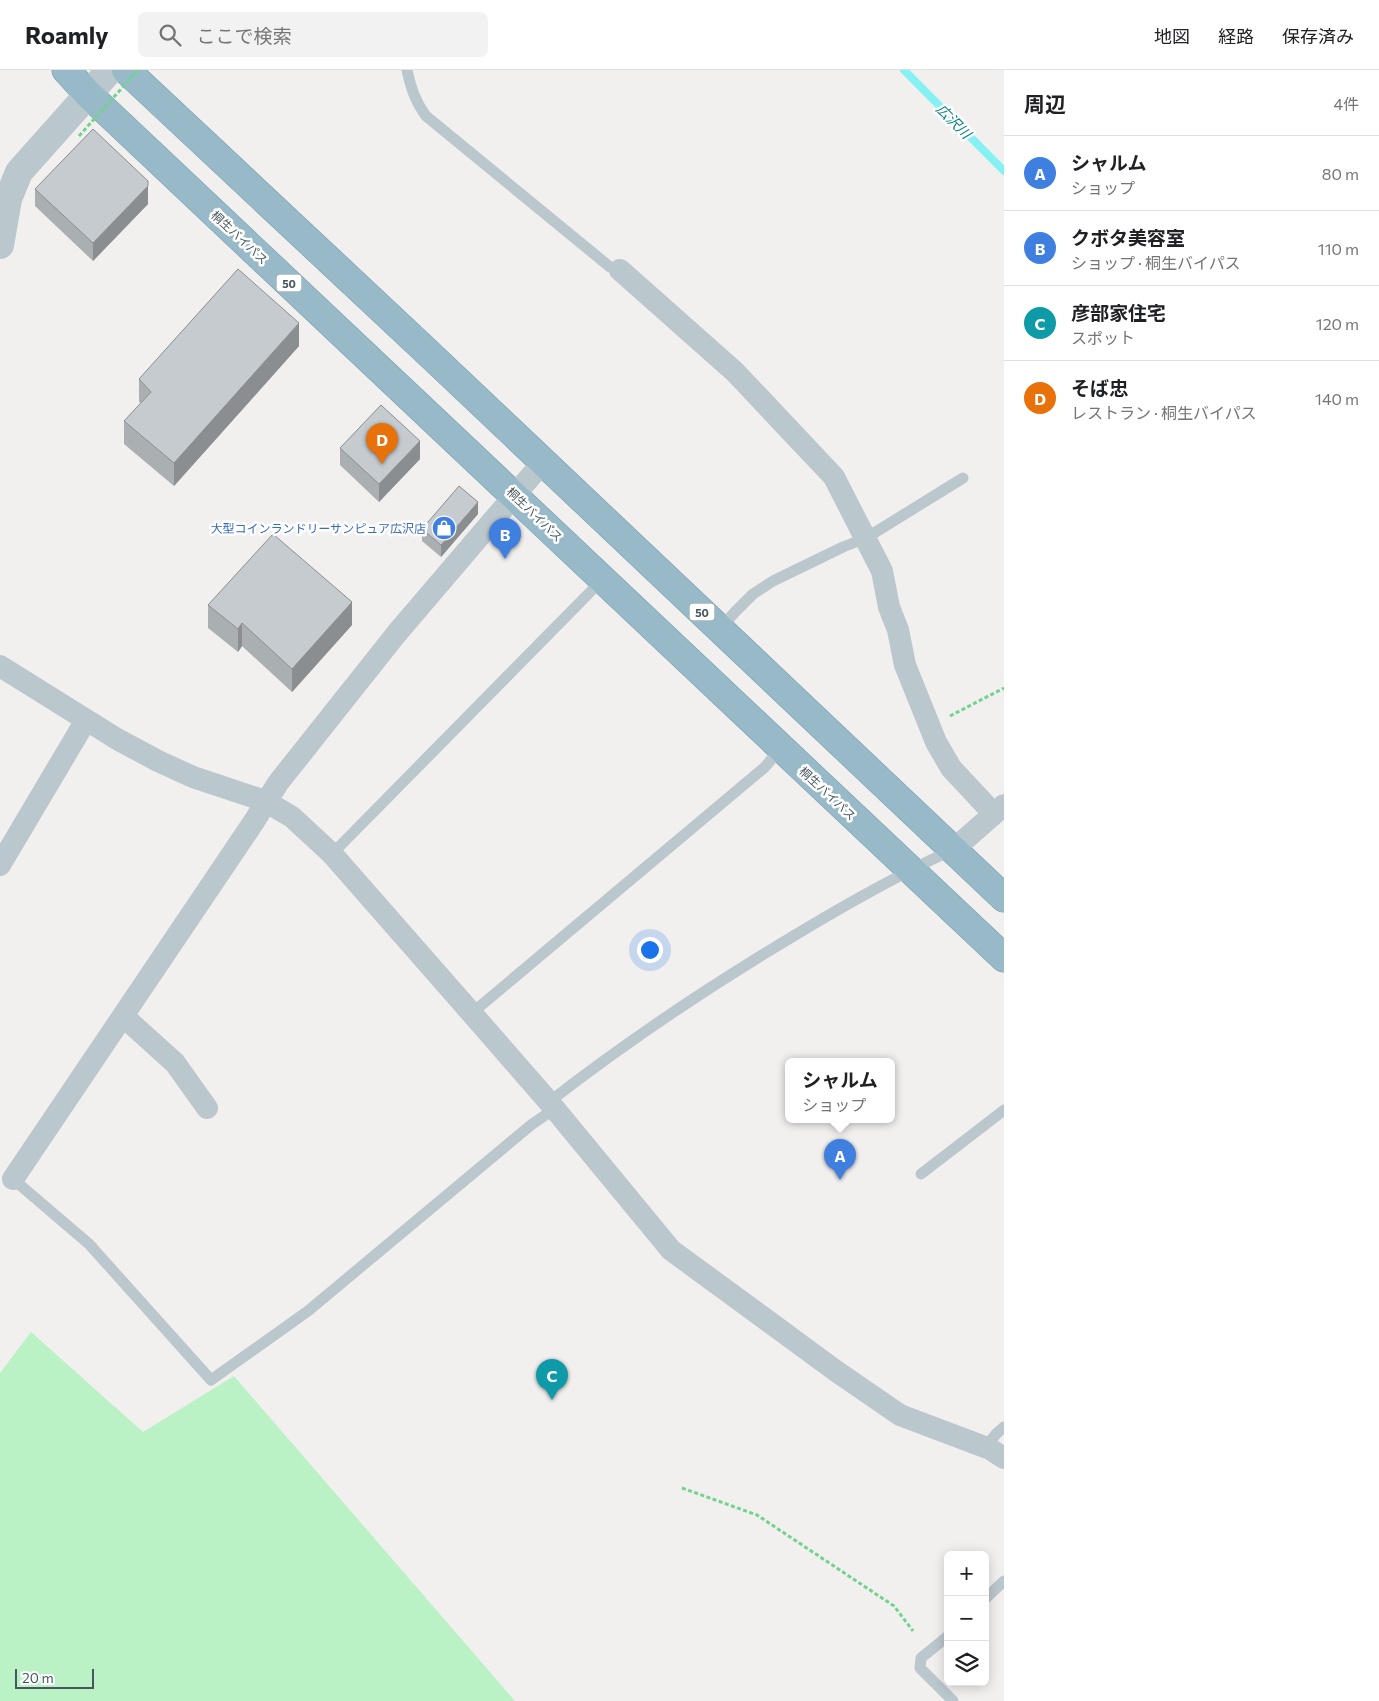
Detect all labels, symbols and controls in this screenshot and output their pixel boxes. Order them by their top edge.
search box [138,12,488,57]
text: Roamly [25,20,108,49]
icon: search [156,21,184,49]
text: ここで検索 [196,24,291,47]
text: 地図 [1154,25,1190,47]
text: 経路 [1218,25,1254,47]
text: 保存済み [1282,25,1354,47]
text: 周辺 [1024,91,1066,116]
text: 4件 [1333,94,1359,113]
water label: 広沢川 [933,100,976,143]
text: シャルム [1071,151,1147,174]
text: A [1034,164,1046,183]
text: 80 m [1322,164,1359,183]
text: ショップ [1071,178,1135,197]
street label: 桐生バイパス [209,207,271,267]
text: クボタ美容室 [1071,226,1185,249]
text: B [1035,239,1045,258]
text: 110 m [1318,239,1359,258]
text: ショップ · 桐生バイパス [1071,253,1241,272]
road number: 50 [276,274,302,292]
text: 彦部家住宅 [1071,301,1166,324]
text: C [1035,314,1045,333]
text: 120 m [1316,314,1359,333]
text: スポット [1071,328,1135,347]
text: そば忠 [1071,376,1128,399]
text: D [1034,389,1046,408]
text: 140 m [1315,389,1359,408]
text: レストラン · 桐生バイパス [1071,403,1257,422]
pin: D [366,423,398,464]
street label: 桐生バイパス [504,484,566,544]
shop icon: 大型コインランドリーサンピュア広沢店 [431,515,457,541]
pin: B [489,518,521,559]
place label: 大型コインランドリーサンピュア広沢店 [210,521,426,535]
road number: 50 [690,604,714,620]
street label: 桐生バイパス [797,763,859,823]
your location [637,937,663,963]
popup [785,1058,895,1123]
text: シャルム [802,1068,878,1091]
text: ショップ [802,1095,866,1114]
pin: A [824,1139,856,1180]
pin: C [536,1359,568,1400]
map controls [944,1551,989,1686]
button: + [944,1551,989,1596]
button: − [944,1596,989,1641]
button: layers [944,1641,989,1686]
scale bar [15,1666,94,1689]
text: 20 m [22,1669,54,1686]

